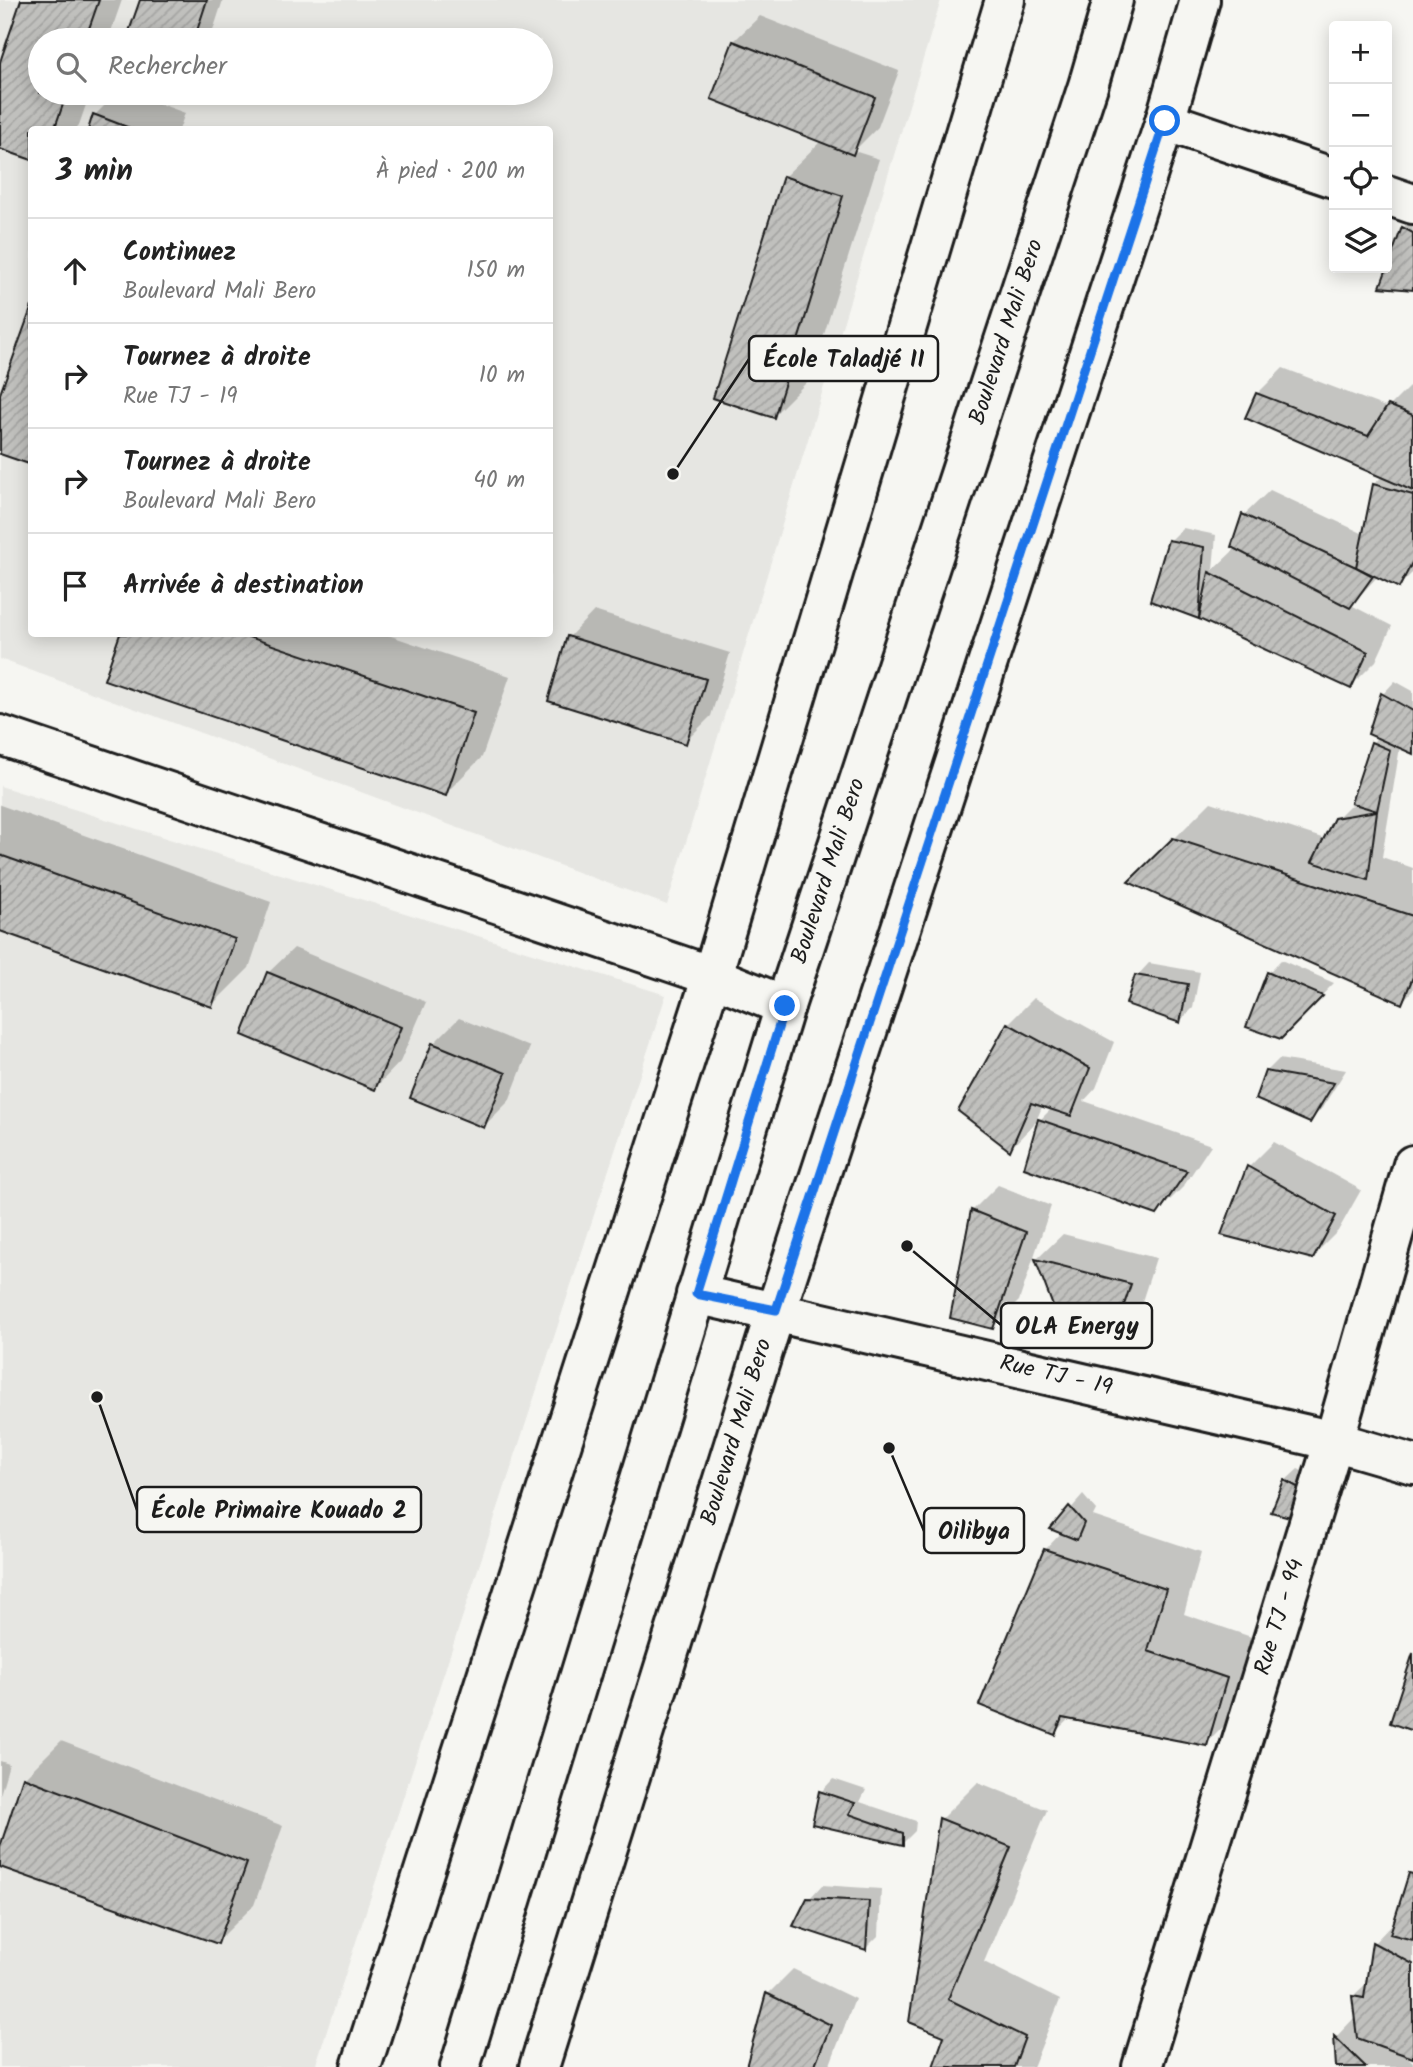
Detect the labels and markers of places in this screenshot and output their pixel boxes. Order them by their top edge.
callout: École Taladjé II [749,336,938,381]
callout: OLA Energy [1001,1303,1152,1348]
callout: École Primaire Kouado 2 [137,1487,421,1532]
callout: Oilibya [924,1508,1024,1553]

